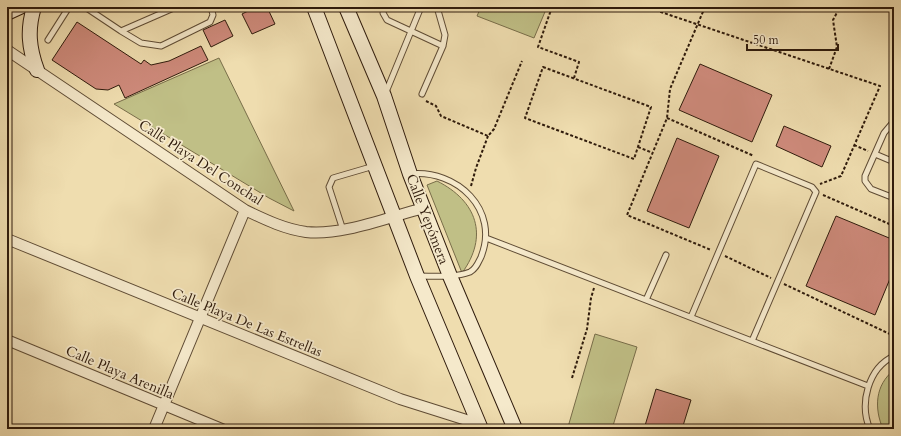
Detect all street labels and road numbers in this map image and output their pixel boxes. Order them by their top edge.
street label: Calle Playa Del Conchal [135,115,267,210]
street label: Calle Yepómera [402,171,453,267]
street label: Calle Playa De Las Estrellas [169,284,325,361]
street label: Calle Playa Arenilla [63,341,177,404]

